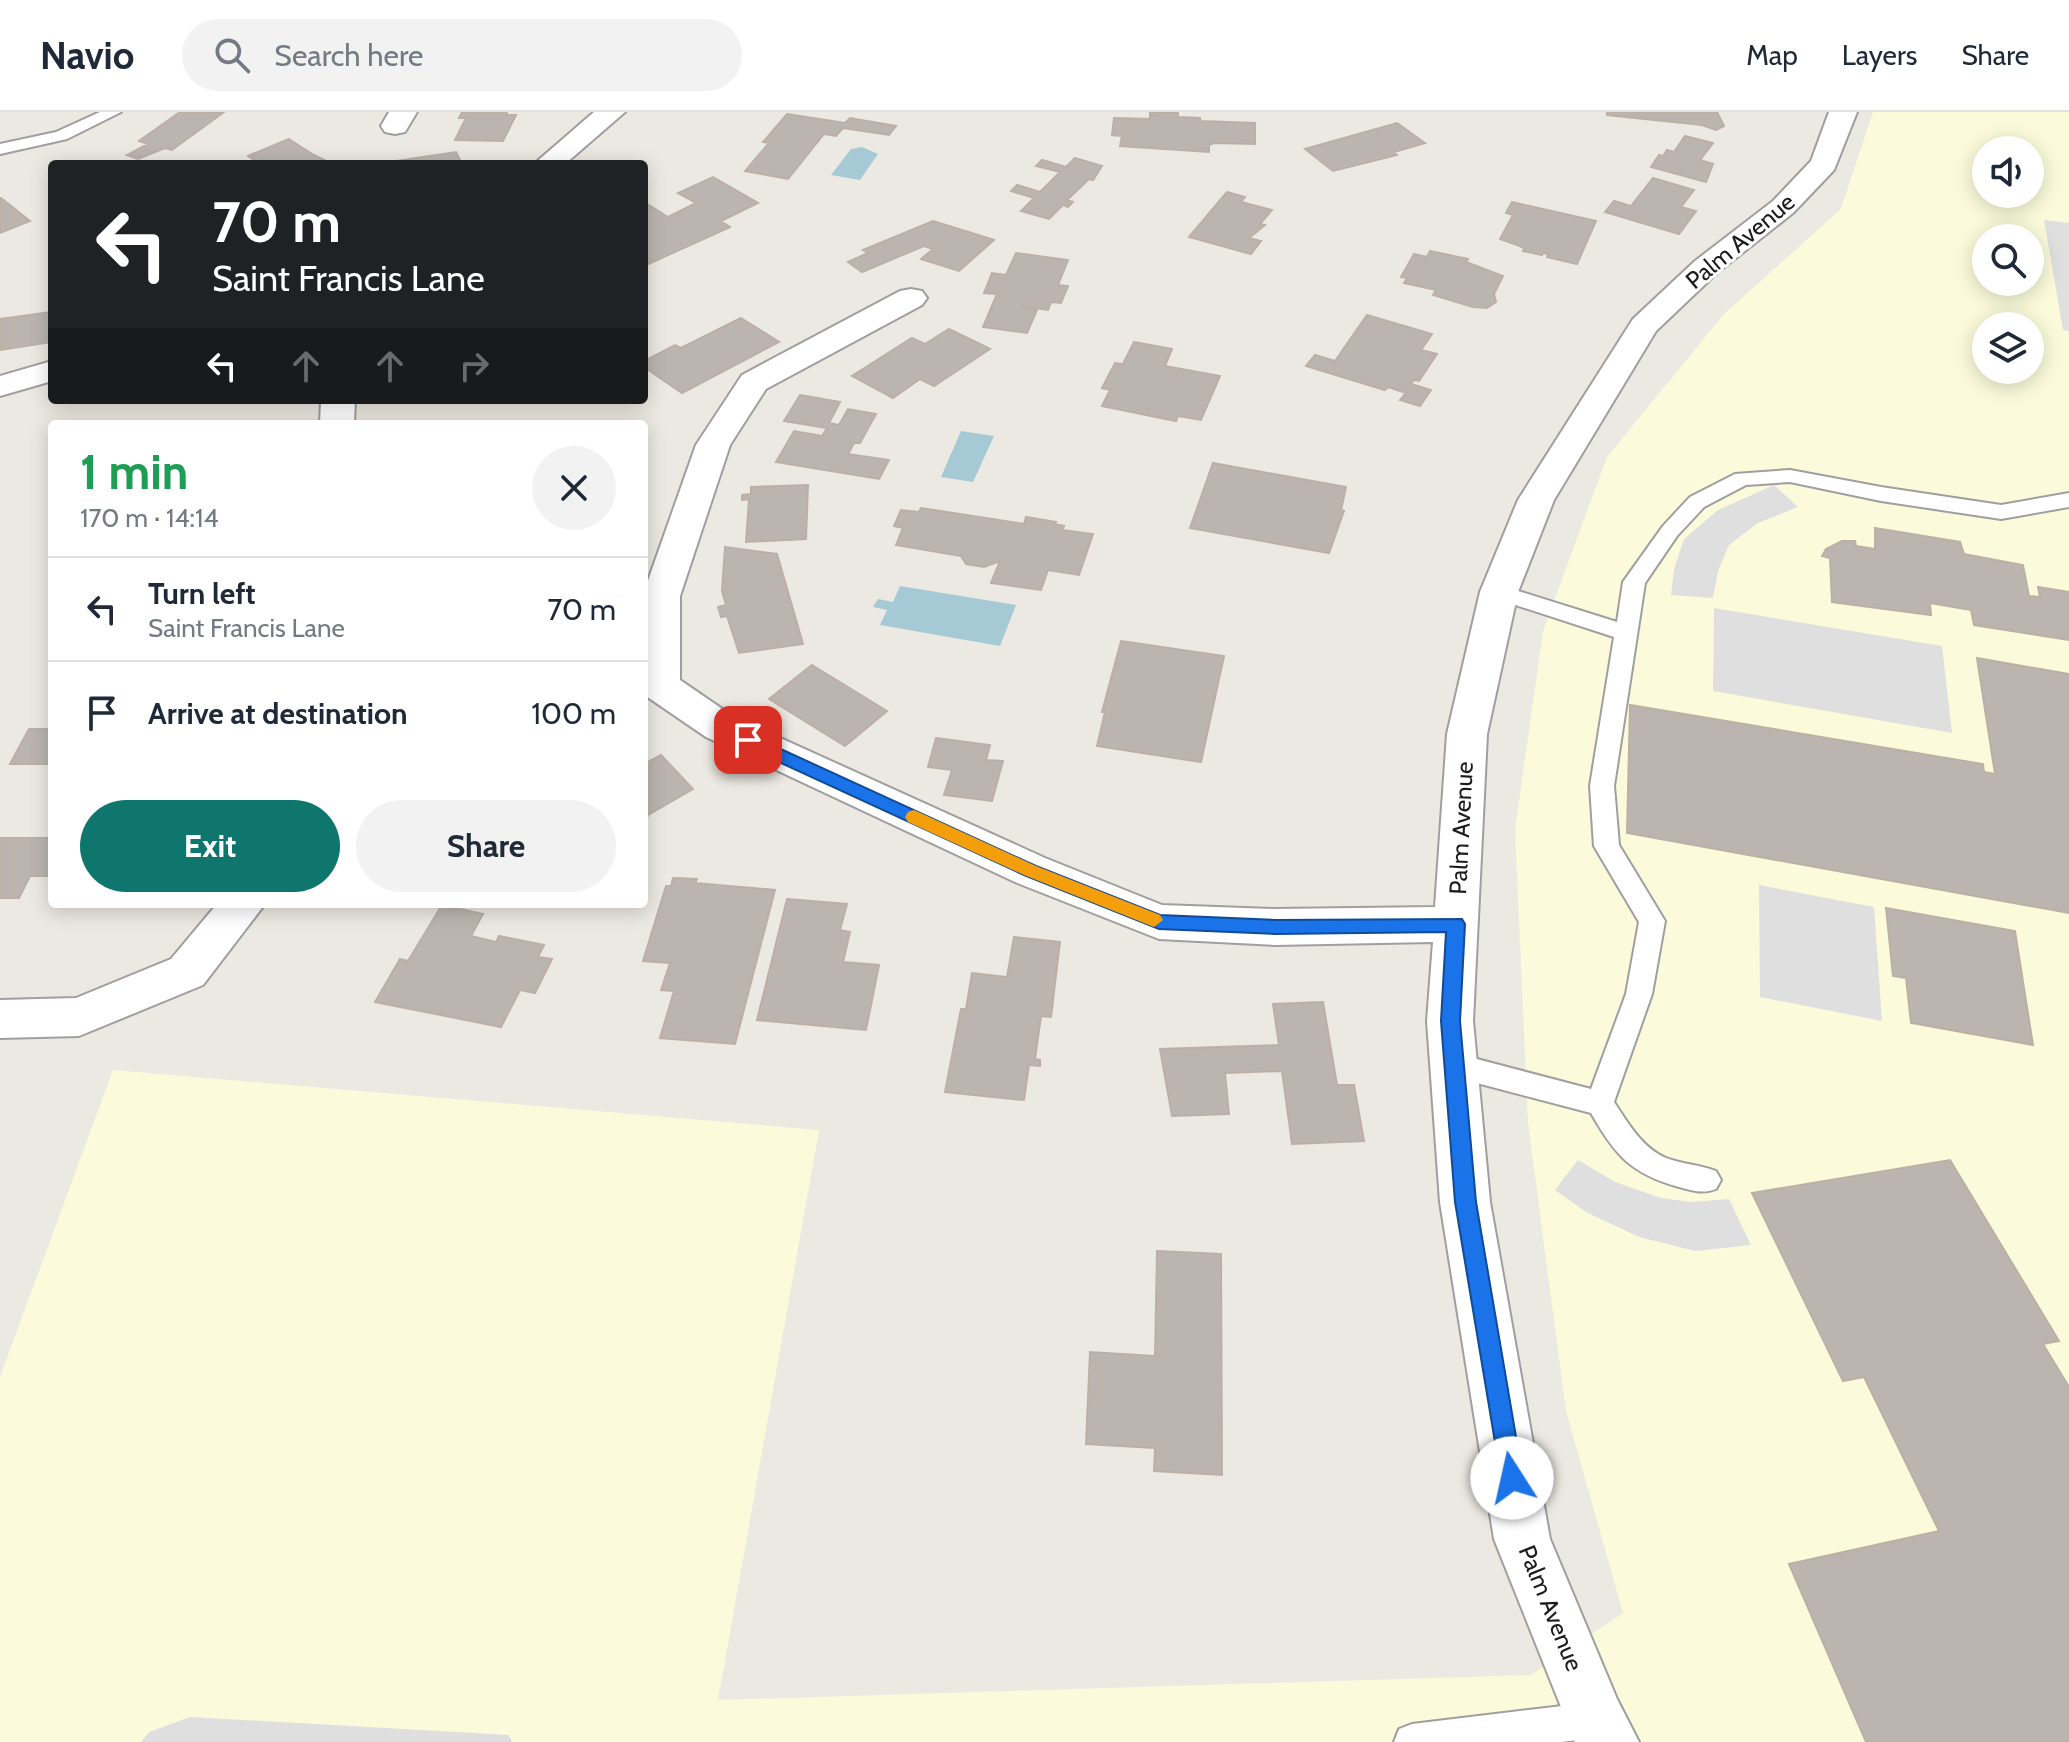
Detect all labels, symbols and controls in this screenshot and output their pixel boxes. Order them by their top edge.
search box [182,19,742,91]
text: Navio [40,32,134,79]
icon: search [210,33,254,77]
text: Search here [274,37,423,74]
text: Map [1746,38,1798,72]
text: Layers [1842,38,1917,72]
text: Share [1961,38,2029,72]
map controls [1972,136,2044,384]
button: sound [1972,136,2044,208]
street label: Palm Avenue [1680,187,1800,295]
text: 70 m [212,188,341,256]
icon: left [80,192,184,296]
button: search [1972,224,2044,296]
text: Saint Francis Lane [212,256,485,300]
button: layers [1972,312,2044,384]
icon: left [200,344,244,388]
icon: ahead [284,344,328,388]
icon: ahead [368,344,412,388]
icon: right [452,344,496,388]
text: 1 min [80,443,188,501]
button: close [532,446,616,530]
text: 170 m · 14:14 [80,502,218,534]
text: Turn left [148,575,256,612]
icon: left [80,587,124,631]
text: 70 m [547,591,616,628]
text: Saint Francis Lane [148,612,345,644]
icon: arrive [80,691,124,735]
text: Arrive at destination [148,695,408,732]
text: 100 m [531,695,616,732]
pin [714,706,782,774]
icon: arrive [726,718,770,762]
street label: Palm Avenue [1443,761,1479,895]
button: Exit [80,800,340,892]
button: Share [356,800,616,892]
position arrow [1470,1436,1554,1520]
street label: Palm Avenue [1513,1541,1589,1675]

